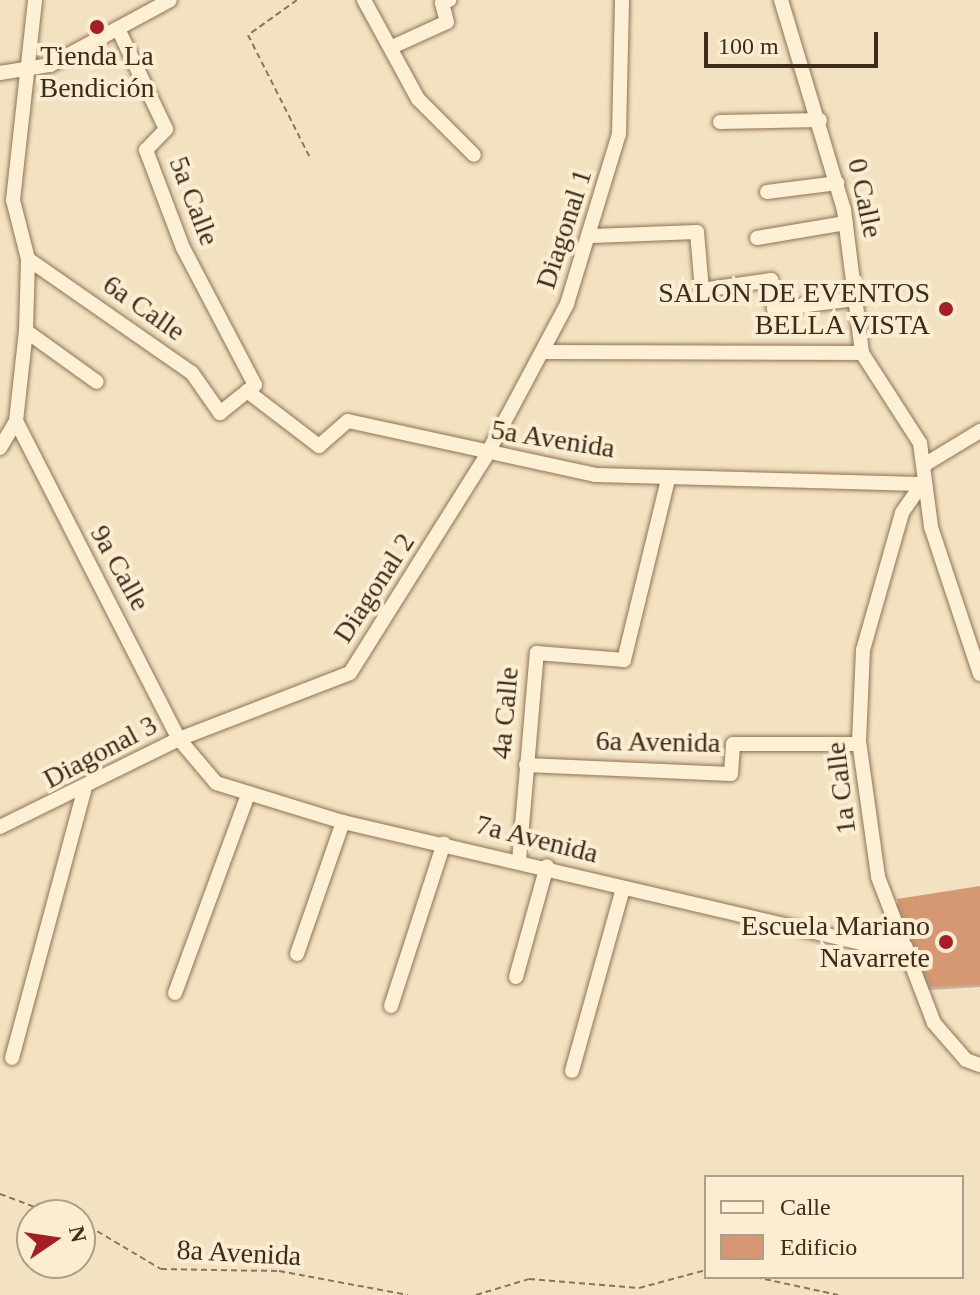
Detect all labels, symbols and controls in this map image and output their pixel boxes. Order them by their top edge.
scale bar [708,16,882,66]
marker: Tienda La Bendición [88,18,106,36]
text: 100 m [718,33,779,59]
place label: Tienda La Bendición [39,39,155,105]
street label: 5a Calle [162,152,226,250]
street label: 0 Calle [840,155,890,241]
street label: Diagonal 1 [529,165,599,293]
street label: 6a Calle [96,268,192,348]
place label: SALON DE EVENTOS BELLA VISTA [658,276,930,342]
marker: SALON DE EVENTOS BELLA VISTA [937,300,955,318]
street label: 5a Avenida [488,413,618,465]
street label: 9a Calle [83,519,157,617]
street label: Diagonal 2 [326,527,422,649]
street label: 4a Calle [484,665,526,761]
street label: Diagonal 3 [38,708,162,796]
street label: 6a Avenida [595,724,721,760]
street label: 1a Calle [819,740,863,836]
street label: 7a Avenida [472,807,602,871]
place label: Escuela Mariano Navarrete [741,909,930,975]
marker: Escuela Mariano Navarrete [937,933,955,951]
legend [704,1175,964,1279]
text: Calle [780,1194,831,1220]
north arrow [16,1199,96,1279]
text: N [64,1223,92,1244]
street label: 8a Avenida [175,1233,303,1273]
text: Edificio [780,1234,857,1260]

